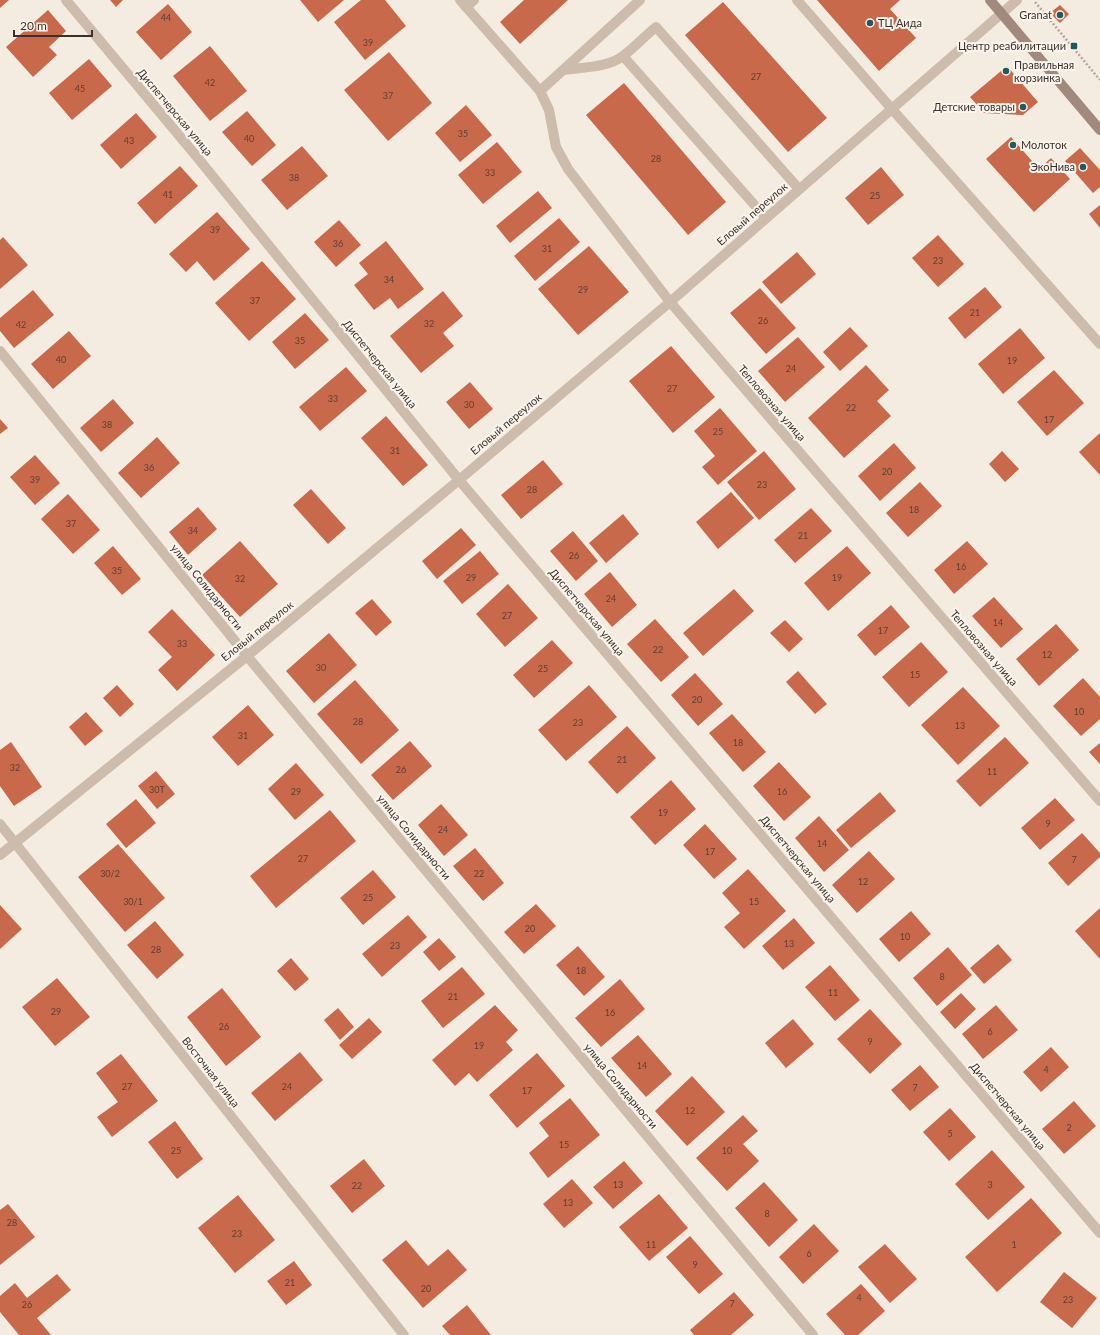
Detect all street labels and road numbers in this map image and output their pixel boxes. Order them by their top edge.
street label: Диспетчерская улица [135,65,216,158]
street label: Еловый переулок [714,179,790,248]
street label: Диспетчерская улица [341,317,420,410]
street label: Тепловозная улица [736,362,809,443]
street label: Еловый переулок [467,390,544,457]
street label: улица Солидарности [169,541,246,632]
street label: Диспетчерская улица [547,565,628,658]
street label: Еловый переулок [218,597,296,664]
street label: Тепловозная улица [948,607,1021,688]
street label: улица Солидарности [375,792,454,882]
street label: Диспетчерская улица [758,812,839,905]
street label: Восточная улица [180,1034,243,1109]
street label: улица Солидарности [582,1041,661,1131]
street label: Диспетчерская улица [968,1059,1049,1152]

